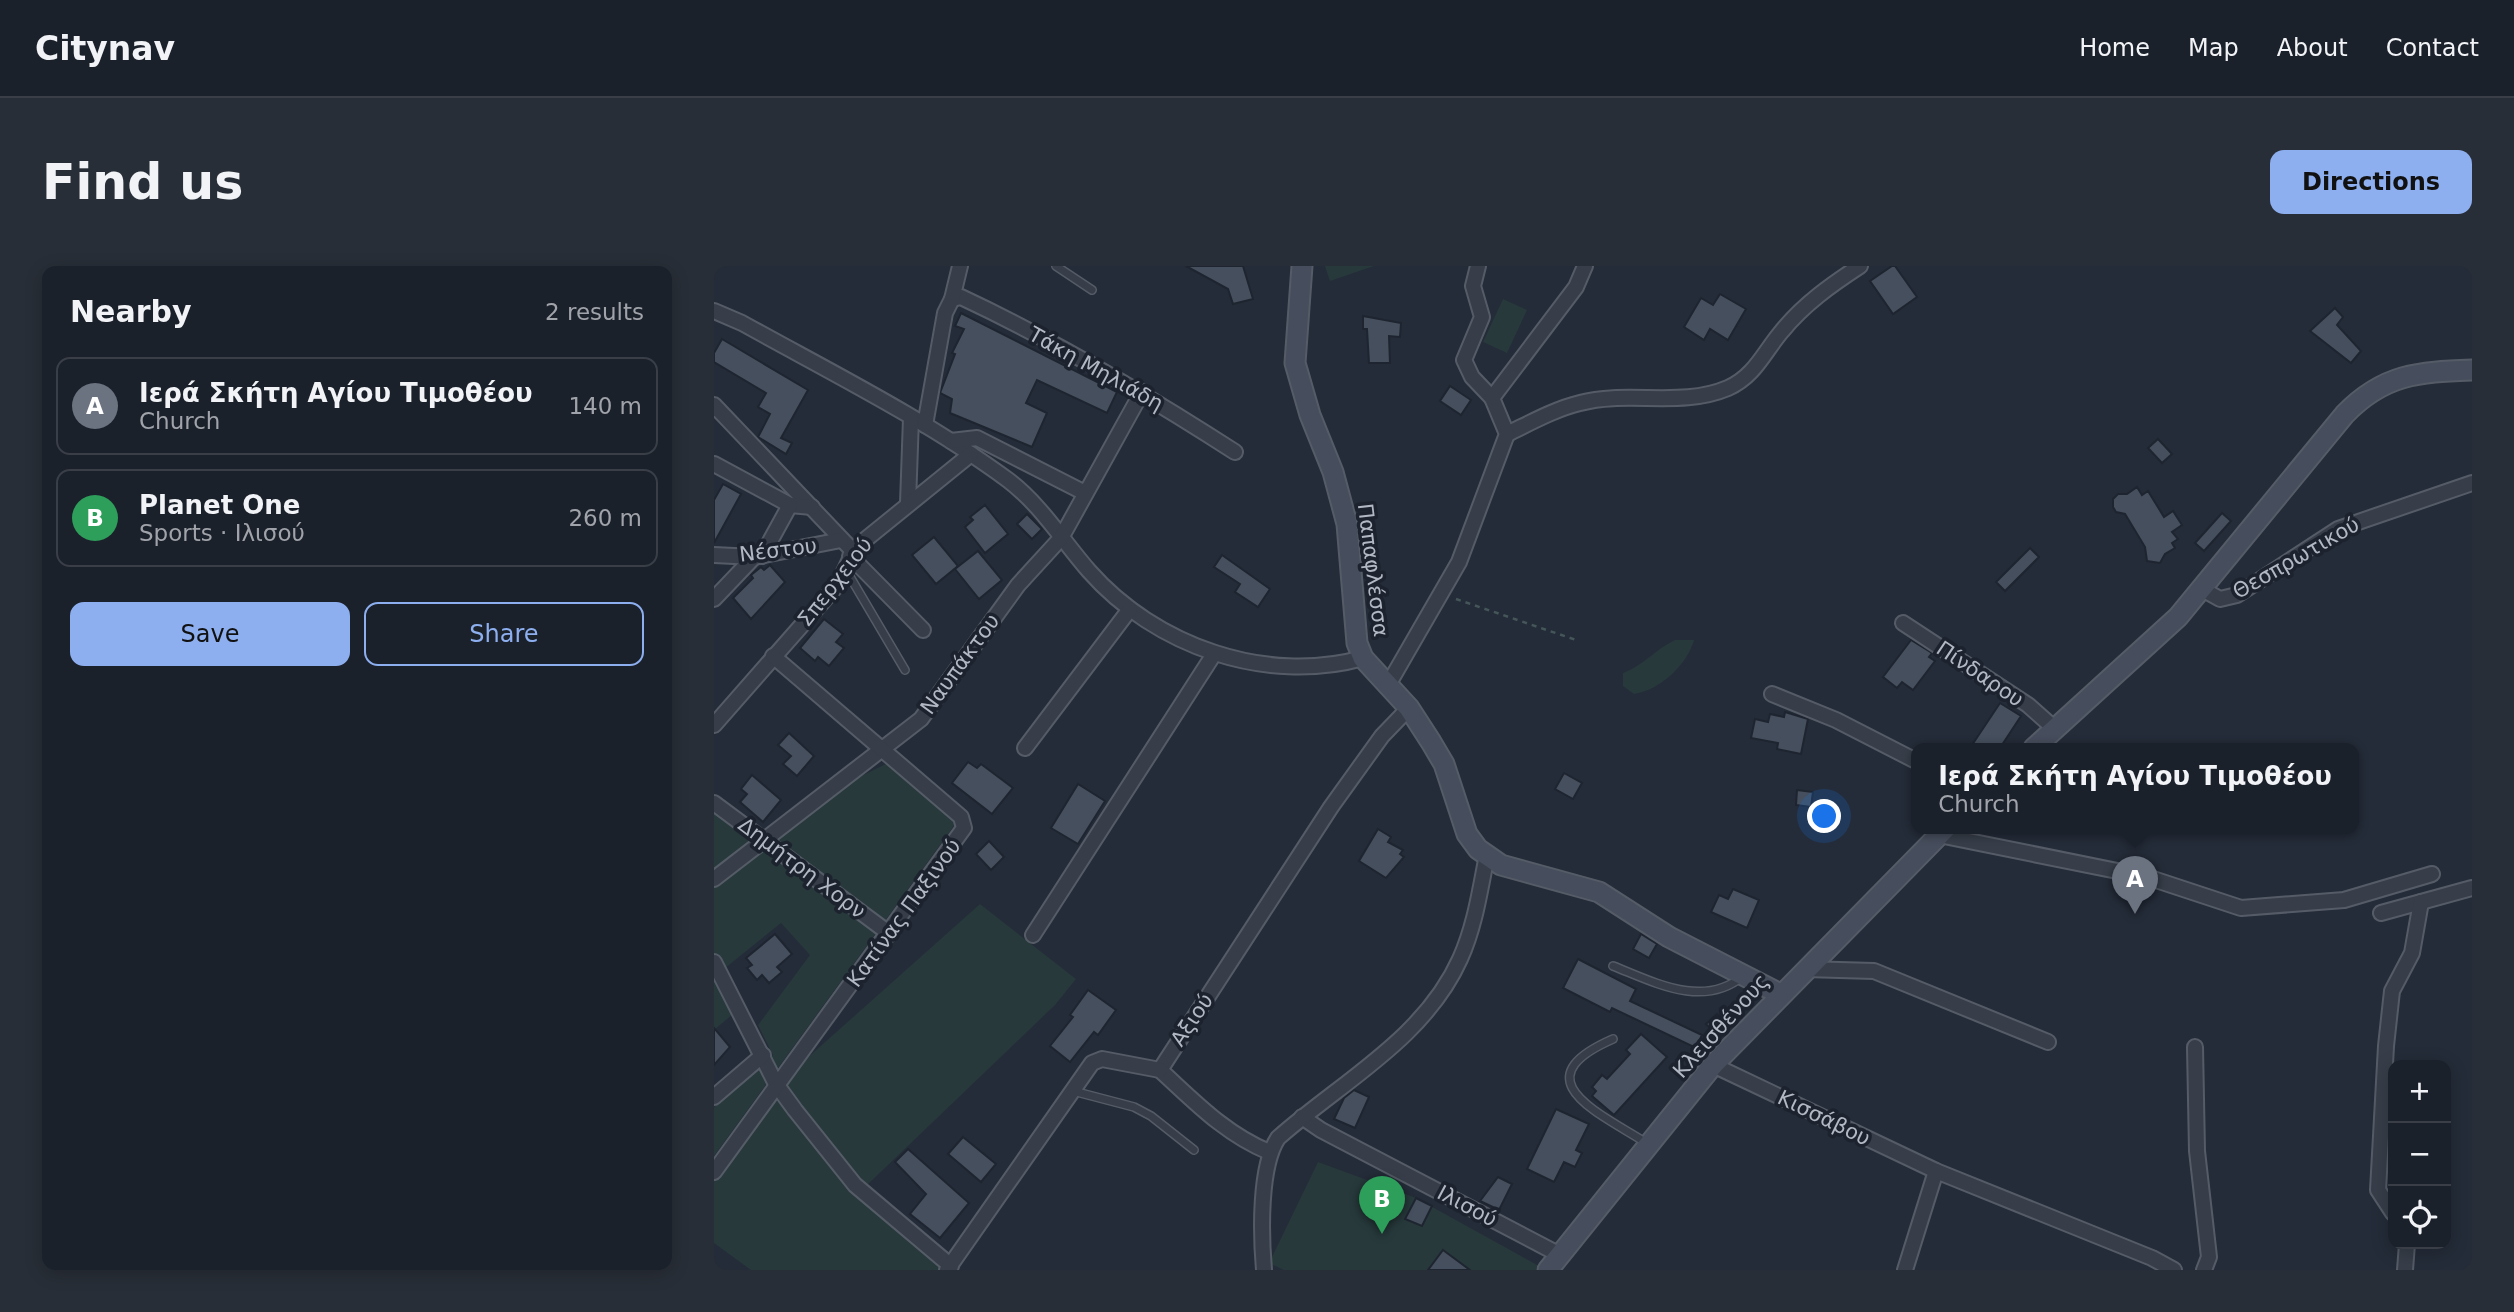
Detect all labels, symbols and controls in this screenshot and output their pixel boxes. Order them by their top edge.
text: Citynav [35,29,175,68]
text: Home [2079,34,2150,62]
text: Map [2188,34,2239,62]
text: About [2277,34,2348,62]
text: Contact [2386,34,2479,62]
button: Directions [2270,150,2472,214]
text: Find us [42,154,243,211]
text: Nearby [70,294,192,329]
text: 2 results [545,299,644,325]
street label: Τάκη Μηλιάδη [1024,322,1167,416]
text: Ιερά Σκήτη Αγίου Τιμοθέου [139,378,533,408]
text: A [86,393,104,419]
text: 140 m [568,393,642,419]
text: Church [139,408,220,434]
text: Planet One [139,490,300,520]
street label: Παπαφλέσσα [1353,502,1393,638]
text: B [86,505,104,531]
text: 260 m [568,505,642,531]
street label: Θεσπρωτικού [2229,512,2363,604]
text: Sports · Ιλισού [139,520,305,546]
street label: Νέστου [738,533,818,567]
street label: Σπερχειού [793,533,877,631]
button: Save [70,602,350,666]
button: Share [364,602,644,666]
street label: Ναυπάκτου [916,609,1004,719]
street label: Πίνδαρου [1932,636,2028,712]
popup [1911,743,2359,834]
text: Ιερά Σκήτη Αγίου Τιμοθέου [1938,761,2332,791]
text: Church [1938,791,2020,817]
your location [1807,799,1841,833]
street label: Δημήτρη Χορν [734,812,870,924]
street label: Κατίνας Παξινού [842,834,966,992]
pin: A [2112,856,2158,914]
street label: Κλεισθένους [1668,969,1774,1083]
street label: Αξιού [1166,989,1218,1051]
map controls [2388,1060,2451,1249]
button: + [2388,1060,2451,1123]
street label: Κισσάβου [1774,1085,1874,1151]
button: − [2388,1123,2451,1186]
pin: B [1359,1176,1405,1234]
street label: Ιλισού [1433,1180,1501,1232]
button: locate [2388,1186,2451,1249]

